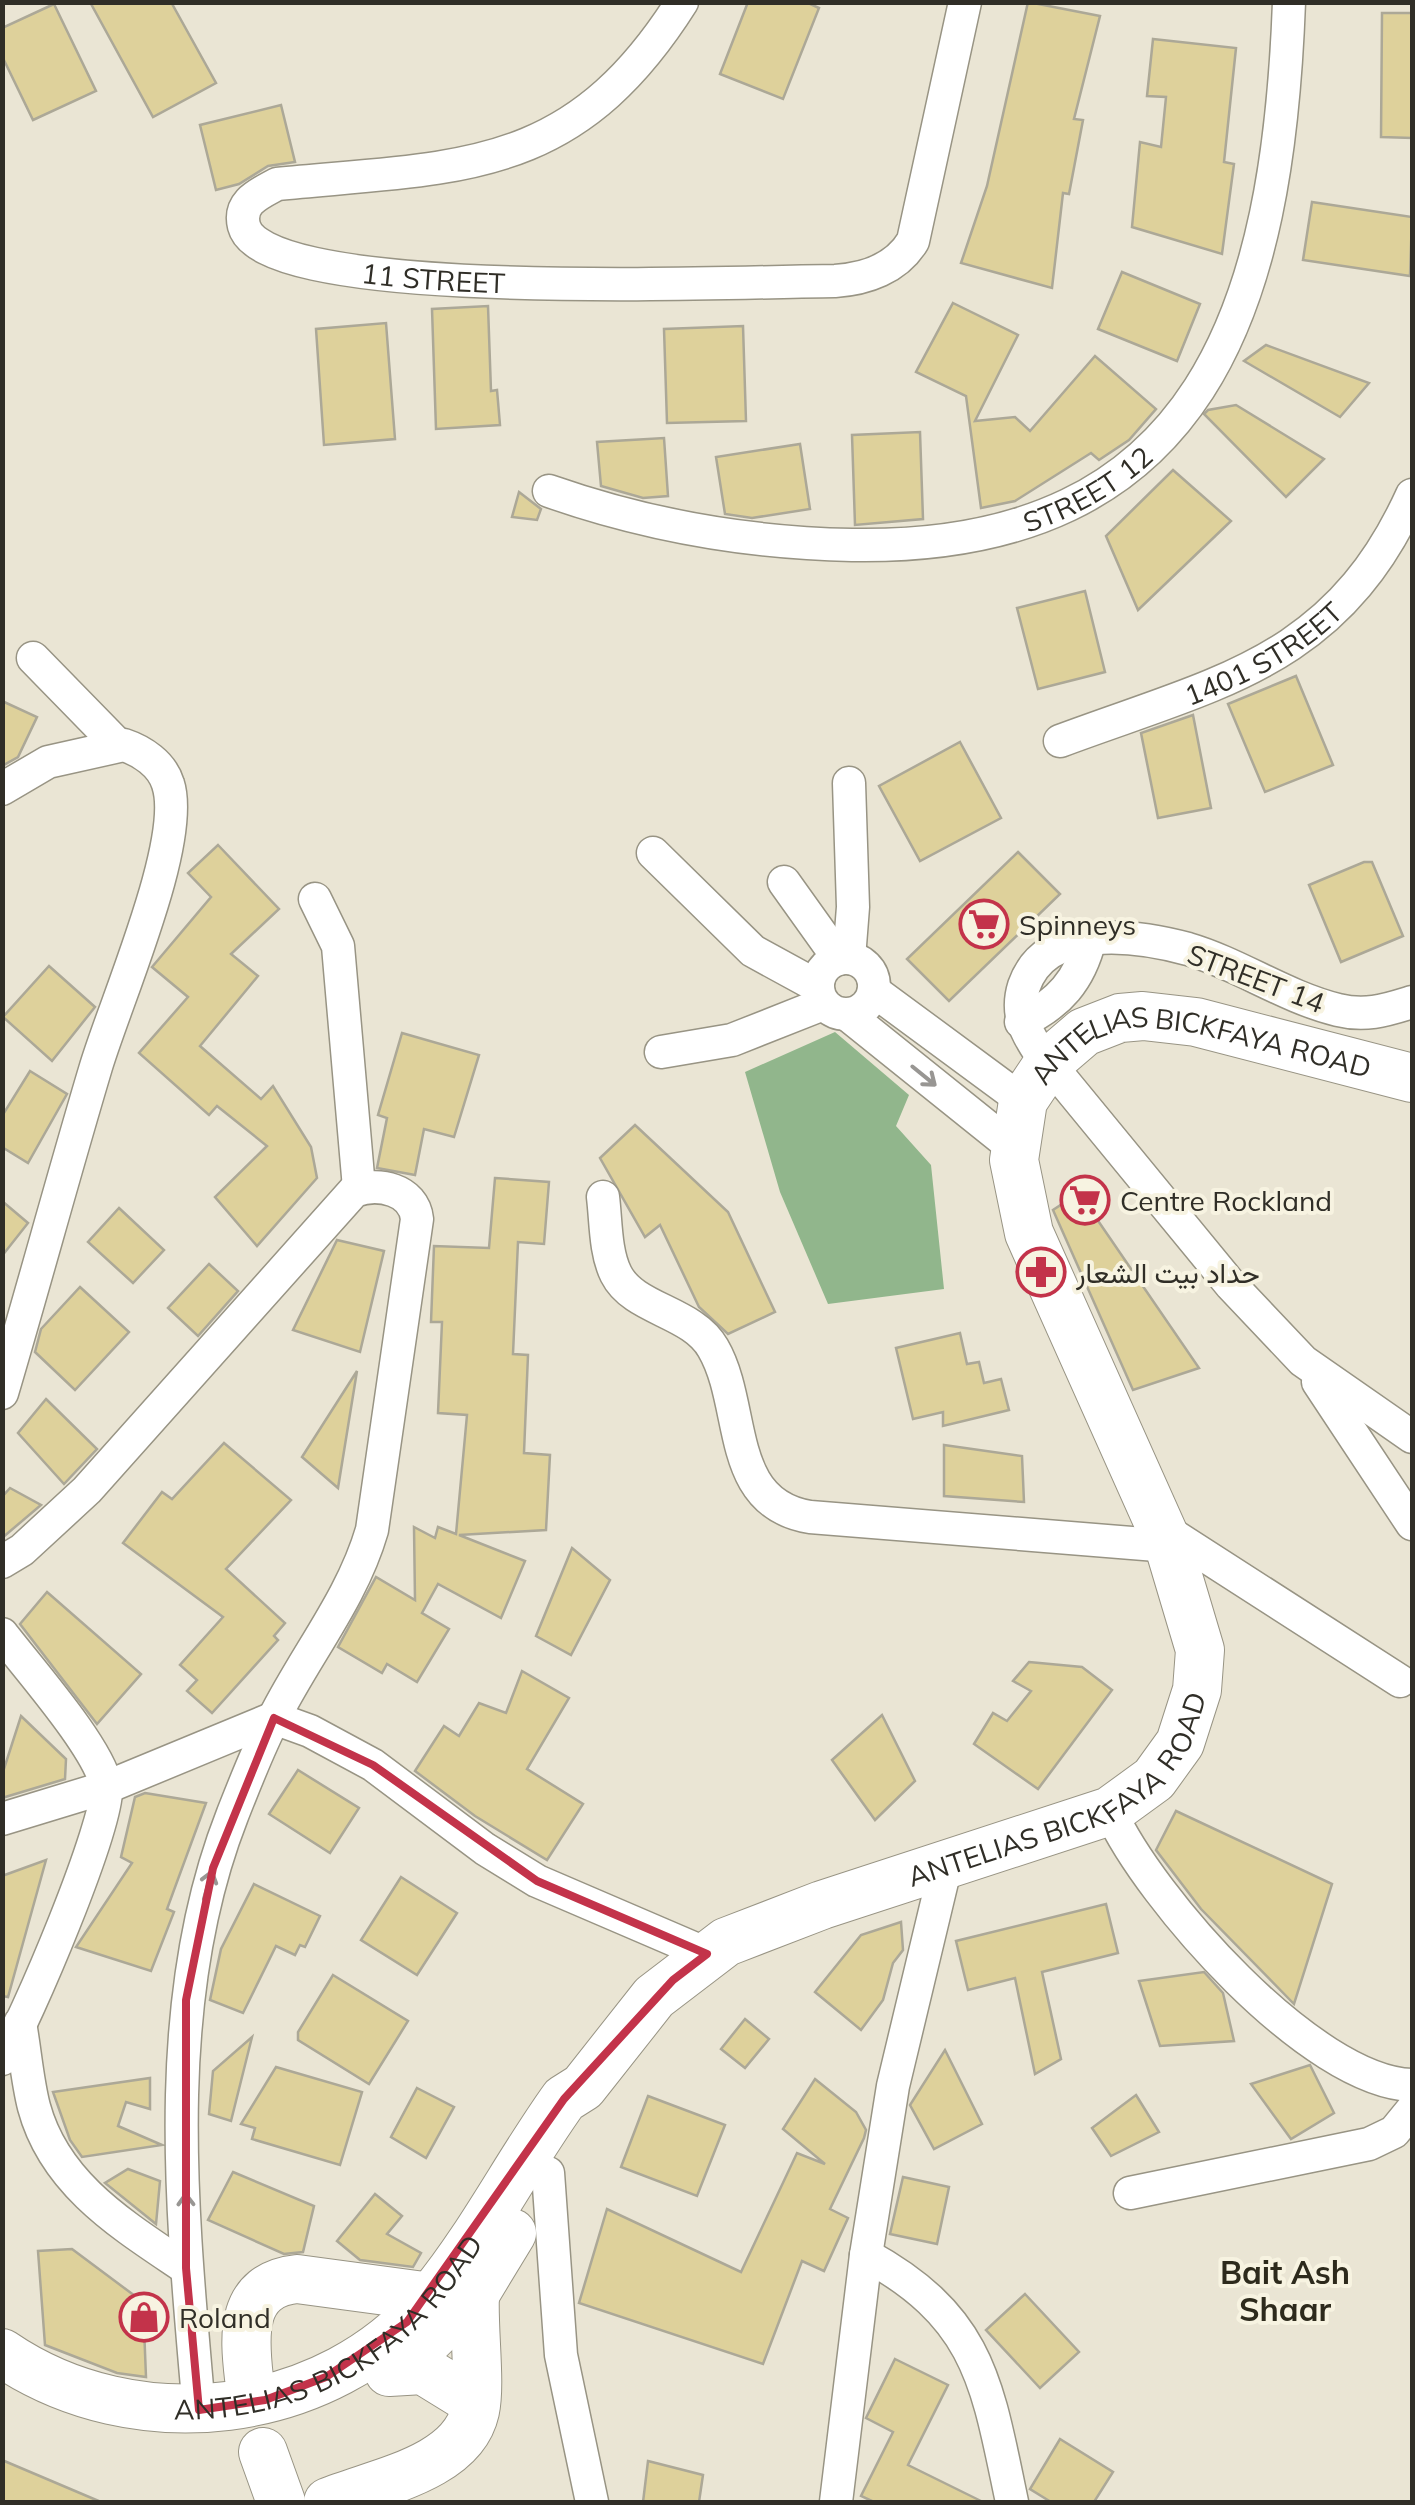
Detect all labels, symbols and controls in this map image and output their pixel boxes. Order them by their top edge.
street label: 11 STREET [360,255,506,300]
street label: STREET 12 [1018,438,1159,539]
street label: 1401 STREET [1179,594,1349,712]
supermarket icon: Spinneys [958,898,1010,950]
place label: Spinneys [1019,907,1136,942]
street label: STREET 14 [1183,936,1330,1020]
text: ANTELIAS BICKFAYA ROAD [1022,998,1375,1090]
street label: ANTELIAS BICKFAYA ROAD [1026,1055,1390,1107]
one-way arrow [910,1065,937,1086]
supermarket icon: Centre Rockland [1059,1174,1111,1226]
place label: Centre Rockland [1120,1183,1332,1218]
pharmacy icon: حداد بيت الشعار [1015,1246,1067,1298]
place label: حداد بيت الشعار [1075,1255,1260,1291]
street label: ANTELIAS BICKFAYA ROAD [903,1687,1213,1893]
one-way arrow [200,1870,218,1901]
one-way arrow [176,2192,196,2224]
street label: ANTELIAS BICKFAYA ROAD [174,2228,489,2426]
district label: Bait Ash Shaar [1220,2252,1350,2329]
shop icon: Roland [118,2291,170,2343]
place label: Roland [179,2300,271,2335]

